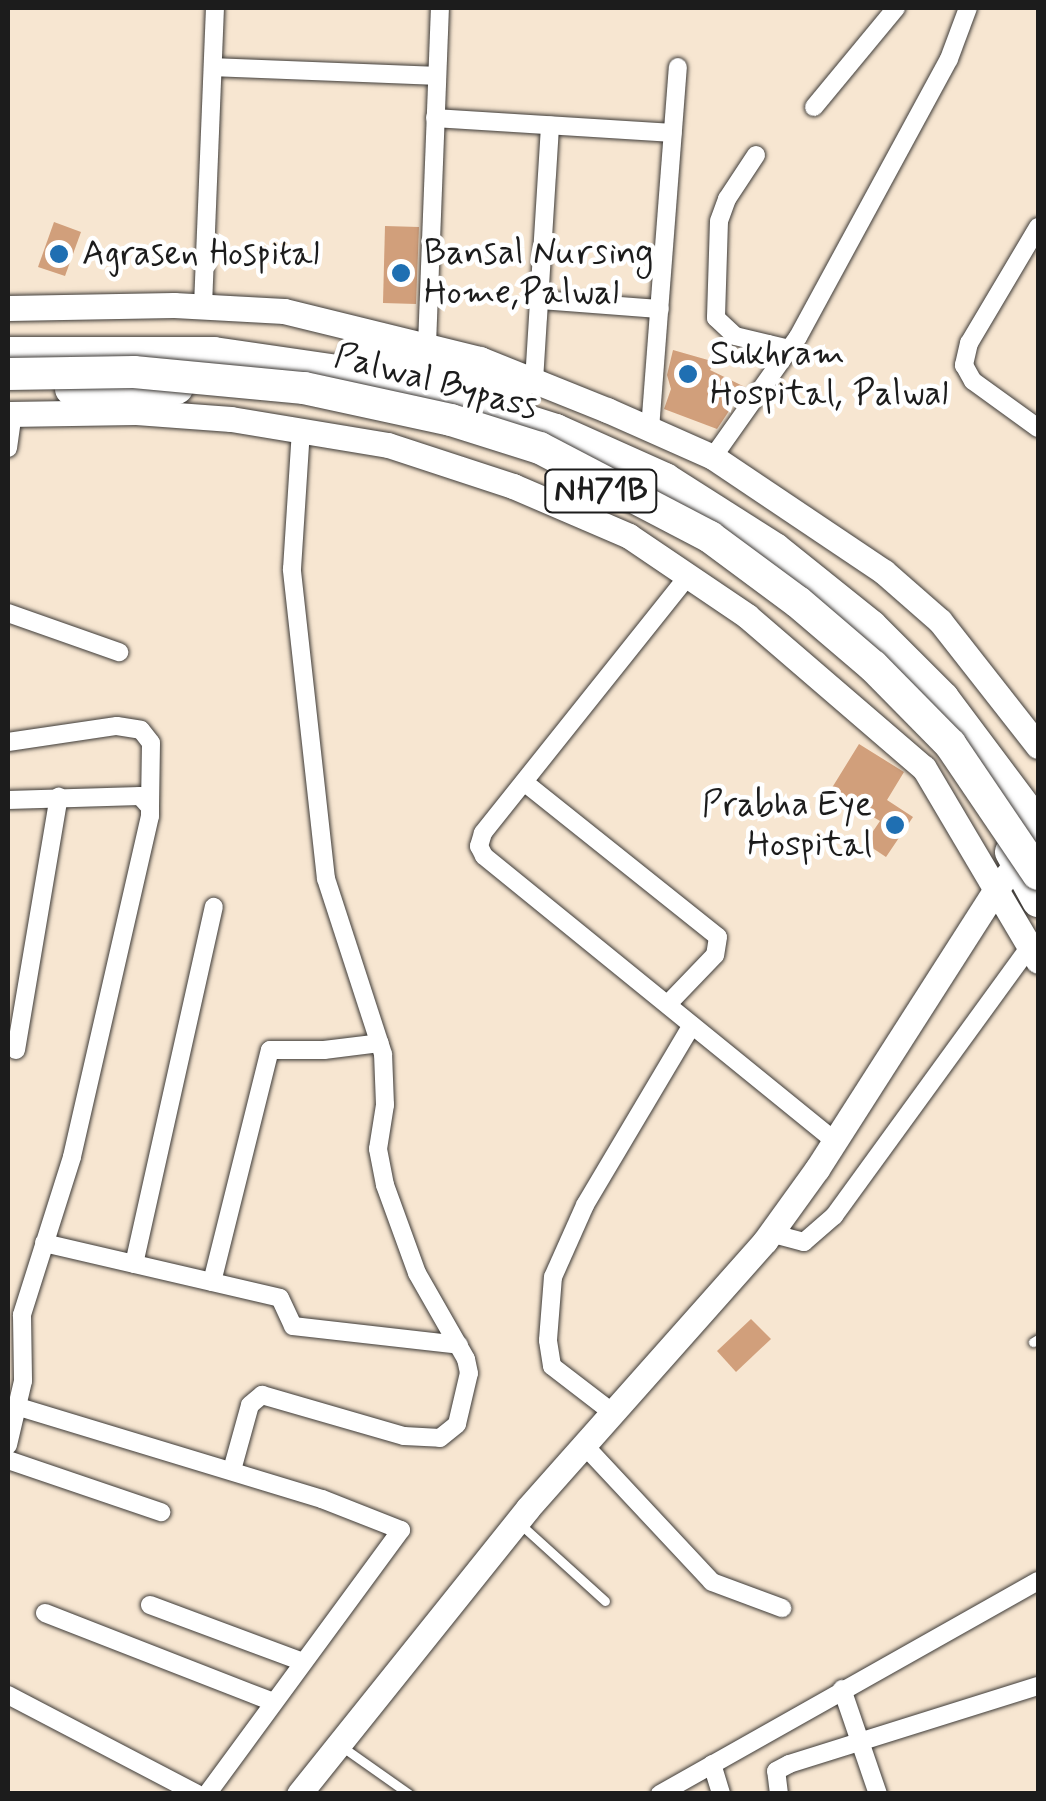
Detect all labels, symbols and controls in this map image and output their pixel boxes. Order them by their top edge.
place label: Bansal Nursing Home,Palwal [424,232,643,314]
place label: Agrasen Hospital [82,233,333,275]
marker: Agrasen Hospital [46,241,72,267]
marker: Bansal Nursing Home,Palwal [388,260,414,286]
place label: Sukhram Hospital, Palwal [710,333,952,415]
street label: Palwal Bypass [328,334,544,430]
marker: Sukhram Hospital, Palwal [675,361,701,387]
road number: NH71B [544,464,658,518]
place label: Prabha Eye Hospital [703,784,872,866]
marker: Prabha Eye Hospital [882,812,908,838]

